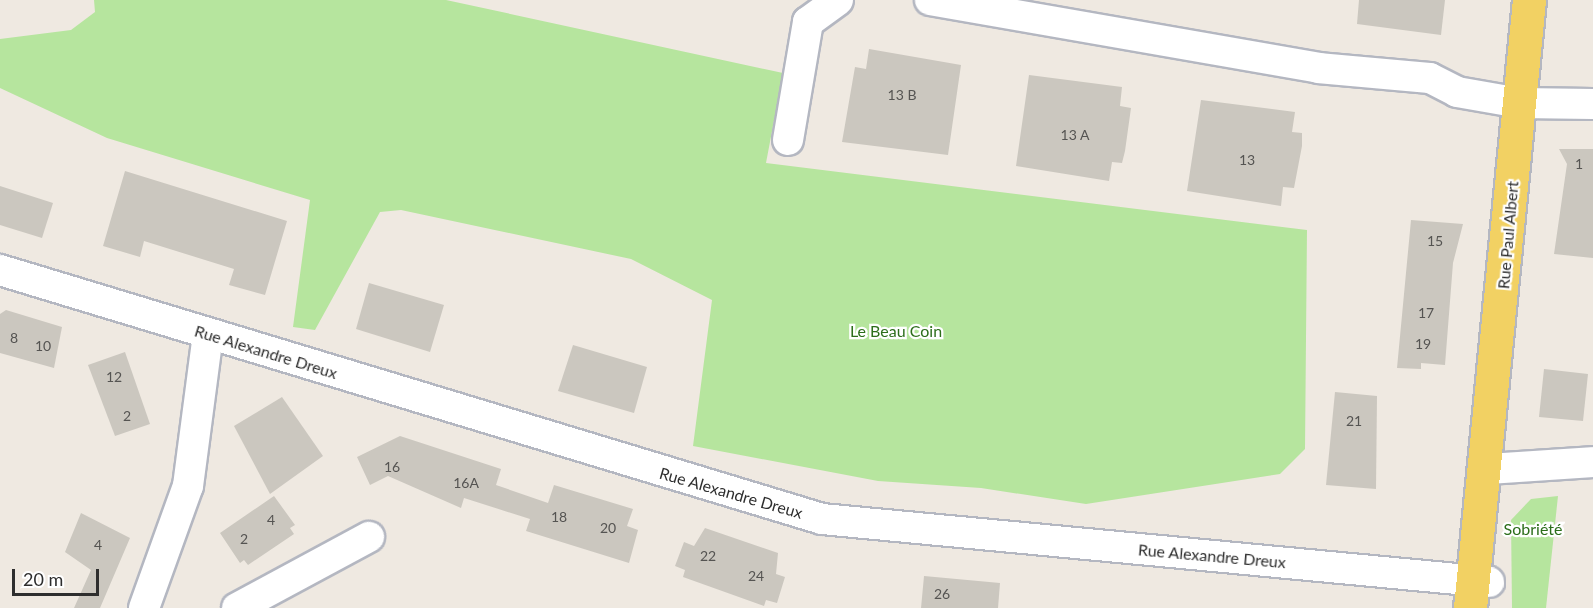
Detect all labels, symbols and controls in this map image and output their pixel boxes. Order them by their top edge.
house number: 13 B [888,87,916,103]
house number: 13 A [1060,127,1090,143]
house number: 13 [1239,152,1255,168]
house number: 1 [1575,156,1583,172]
street label: Rue Paul Albert [1494,180,1522,290]
house number: 15 [1427,233,1443,249]
house number: 17 [1418,305,1434,321]
street label: Rue Alexandre Dreux [192,321,340,383]
park label: Le Beau Coin [850,321,942,341]
house number: 8 [10,330,18,346]
house number: 19 [1415,336,1431,352]
house number: 10 [35,338,51,354]
house number: 12 [106,369,122,385]
house number: 2 [123,408,131,424]
house number: 21 [1346,413,1362,429]
house number: 16 [384,459,400,475]
street label: Rue Alexandre Dreux [657,463,805,523]
house number: 16A [453,475,479,491]
house number: 18 [551,509,567,525]
house number: 4 [267,512,275,528]
park label: Sobriété [1504,519,1562,539]
house number: 20 [600,520,616,536]
house number: 2 [240,531,248,547]
house number: 4 [94,537,102,553]
street label: Rue Alexandre Dreux [1137,540,1287,572]
house number: 22 [700,548,716,564]
scale bar [15,557,102,595]
text: 20 m [23,568,63,590]
house number: 24 [748,568,764,584]
house number: 26 [934,586,950,602]

